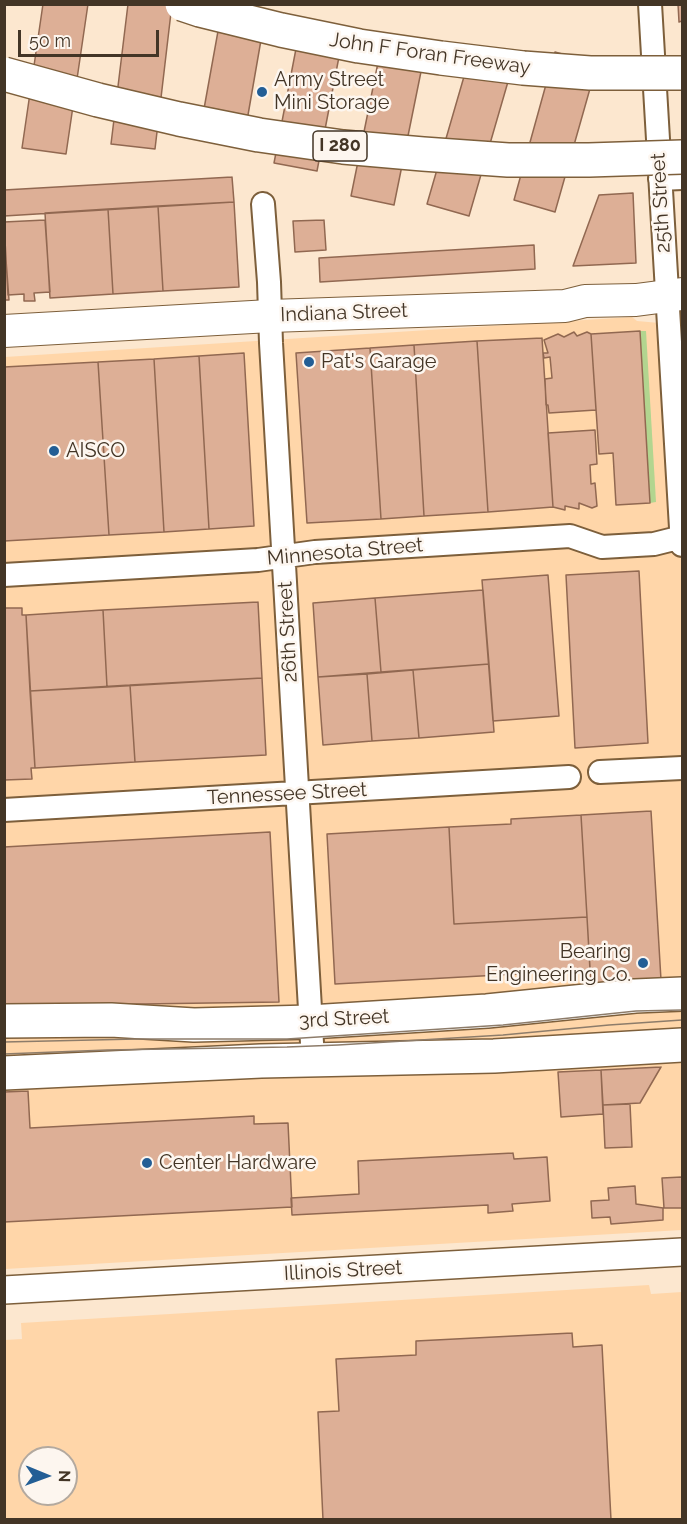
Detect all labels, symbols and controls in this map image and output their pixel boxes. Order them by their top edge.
scale bar [21,18,162,56]
street label: John F Foran Freeway [328,28,532,80]
text: 50 m [29,30,71,51]
place label: Army Street Mini Storage [274,68,389,115]
marker: Army Street Mini Storage [255,85,269,99]
road number: I 280 [313,131,367,161]
street label: 25th Street [646,152,676,254]
street label: Indiana Street [280,299,408,327]
place label: Pat's Garage [321,350,437,374]
marker: Pat's Garage [302,355,316,369]
place label: AISCO [66,439,125,463]
marker: AISCO [47,444,61,458]
street label: Minnesota Street [266,533,424,571]
street label: 26th Street [273,581,303,683]
street label: Tennessee Street [206,778,368,810]
place label: Bearing Engineering Co. [486,940,631,987]
marker: Bearing Engineering Co. [636,956,650,970]
street label: 3rd Street [298,1005,390,1033]
place label: Center Hardware [159,1151,316,1175]
marker: Center Hardware [140,1156,154,1170]
street label: Illinois Street [283,1256,403,1286]
north arrow [18,1446,78,1506]
text: N [55,1470,74,1483]

